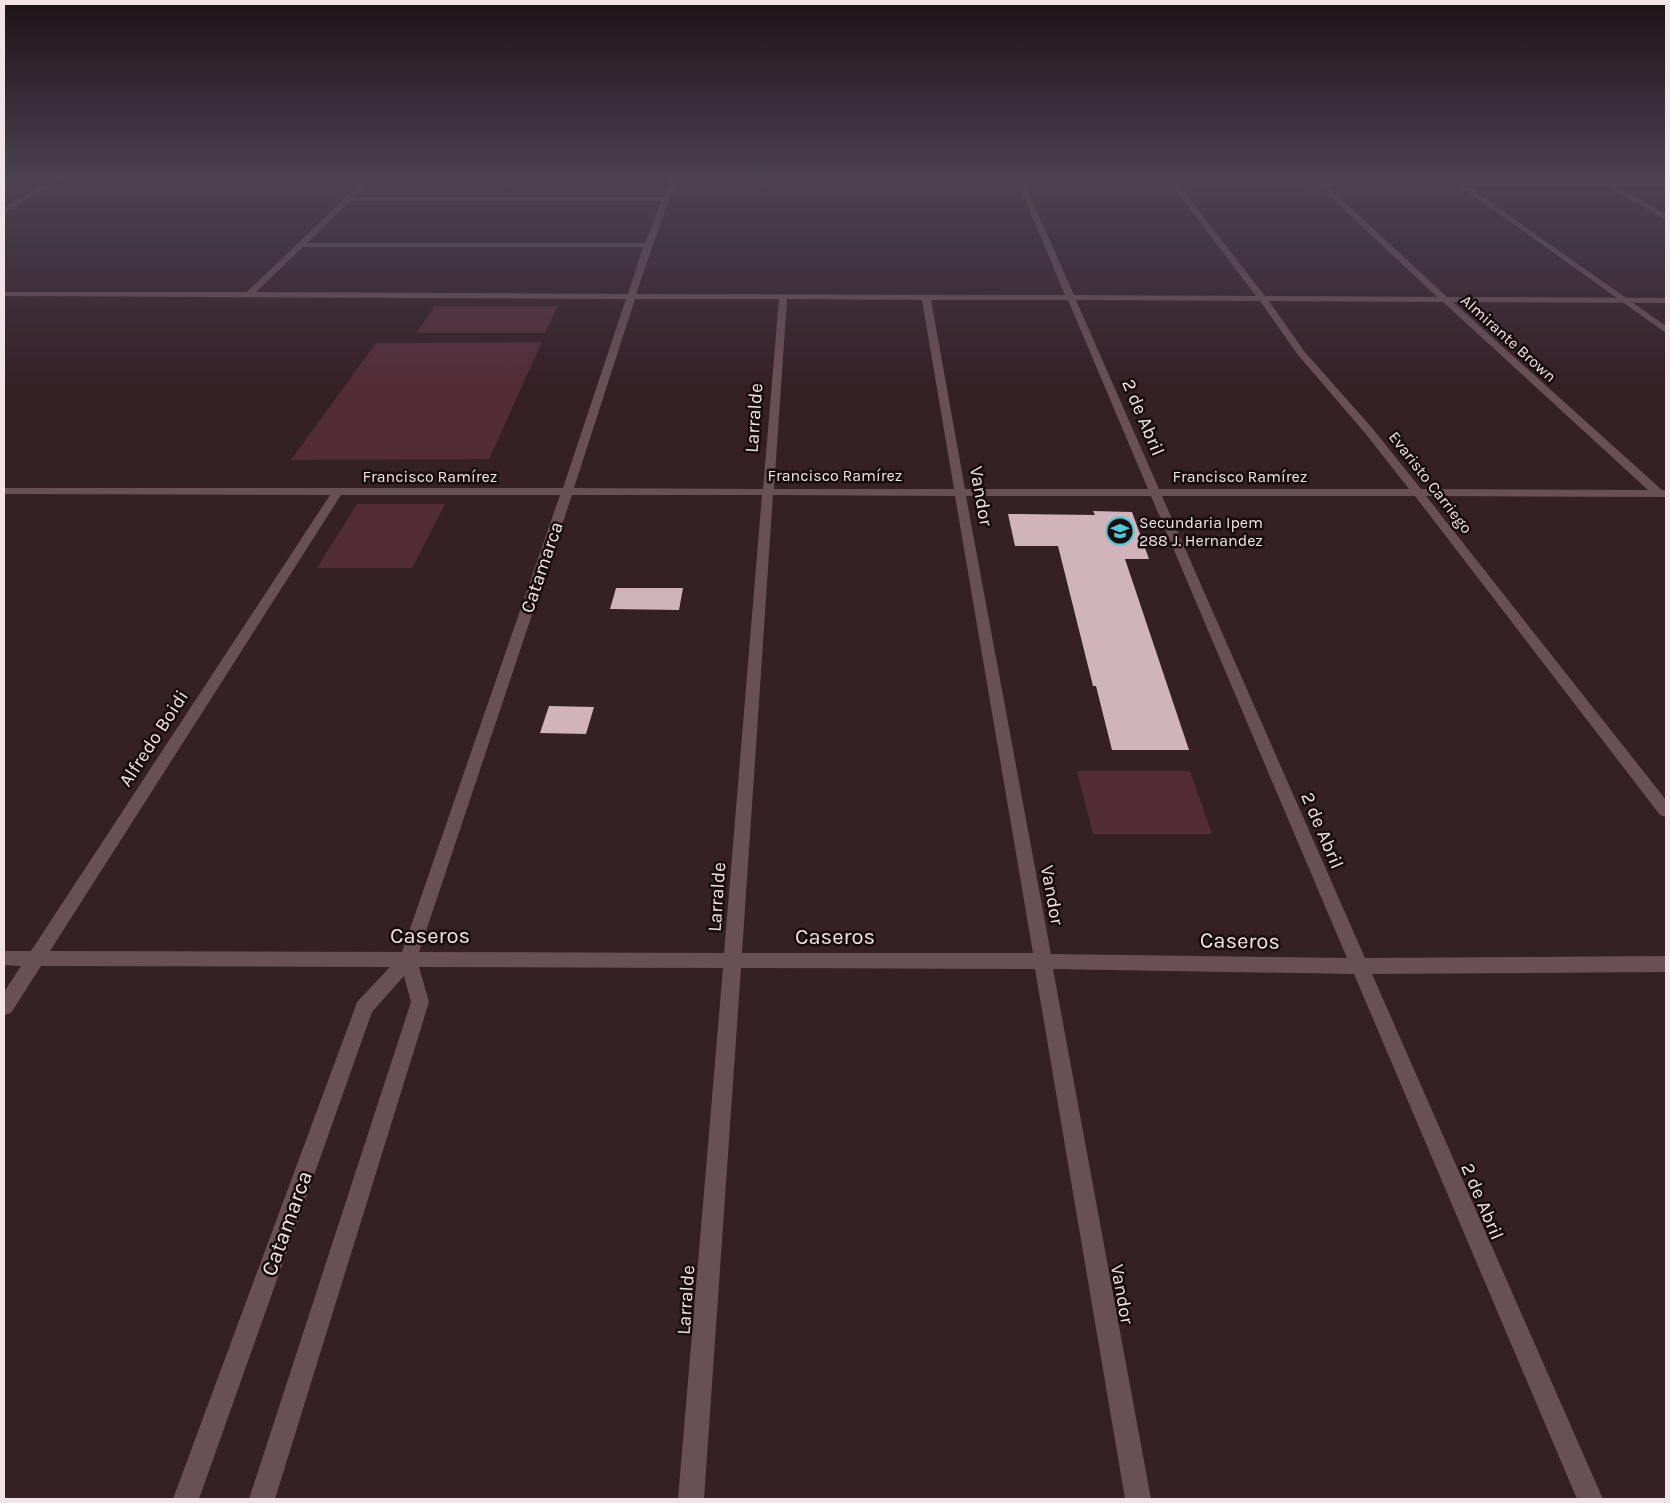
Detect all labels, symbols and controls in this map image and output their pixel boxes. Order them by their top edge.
street label: Almirante Brown [1457,291,1560,386]
street label: 2 de Abril [1117,376,1169,459]
street label: Larralde [741,382,767,454]
street label: Evaristo Carriego [1385,427,1476,537]
street label: Vandor [965,464,997,528]
street label: Francisco Ramírez [768,466,902,485]
street label: Francisco Ramírez [363,467,497,486]
street label: Francisco Ramírez [1173,467,1307,486]
place label: Secundaria Ipem 288 J. Hernandez [1139,513,1263,550]
school or university icon: Secundaria Ipem 288 J. Hernandez [1105,516,1135,546]
street label: Catamarca [516,519,568,616]
street label: Alfredo Boidi [115,686,193,791]
street label: 2 de Abril [1296,789,1348,872]
street label: Larralde [704,861,730,933]
street label: Vandor [1036,863,1068,927]
street label: Caseros [390,923,470,949]
street label: Caseros [795,924,875,950]
street label: Caseros [1200,927,1280,955]
street label: 2 de Abril [1456,1160,1508,1243]
street label: Catamarca [256,1167,318,1280]
street label: Vandor [1106,1262,1138,1326]
street label: Larralde [673,1264,699,1336]

